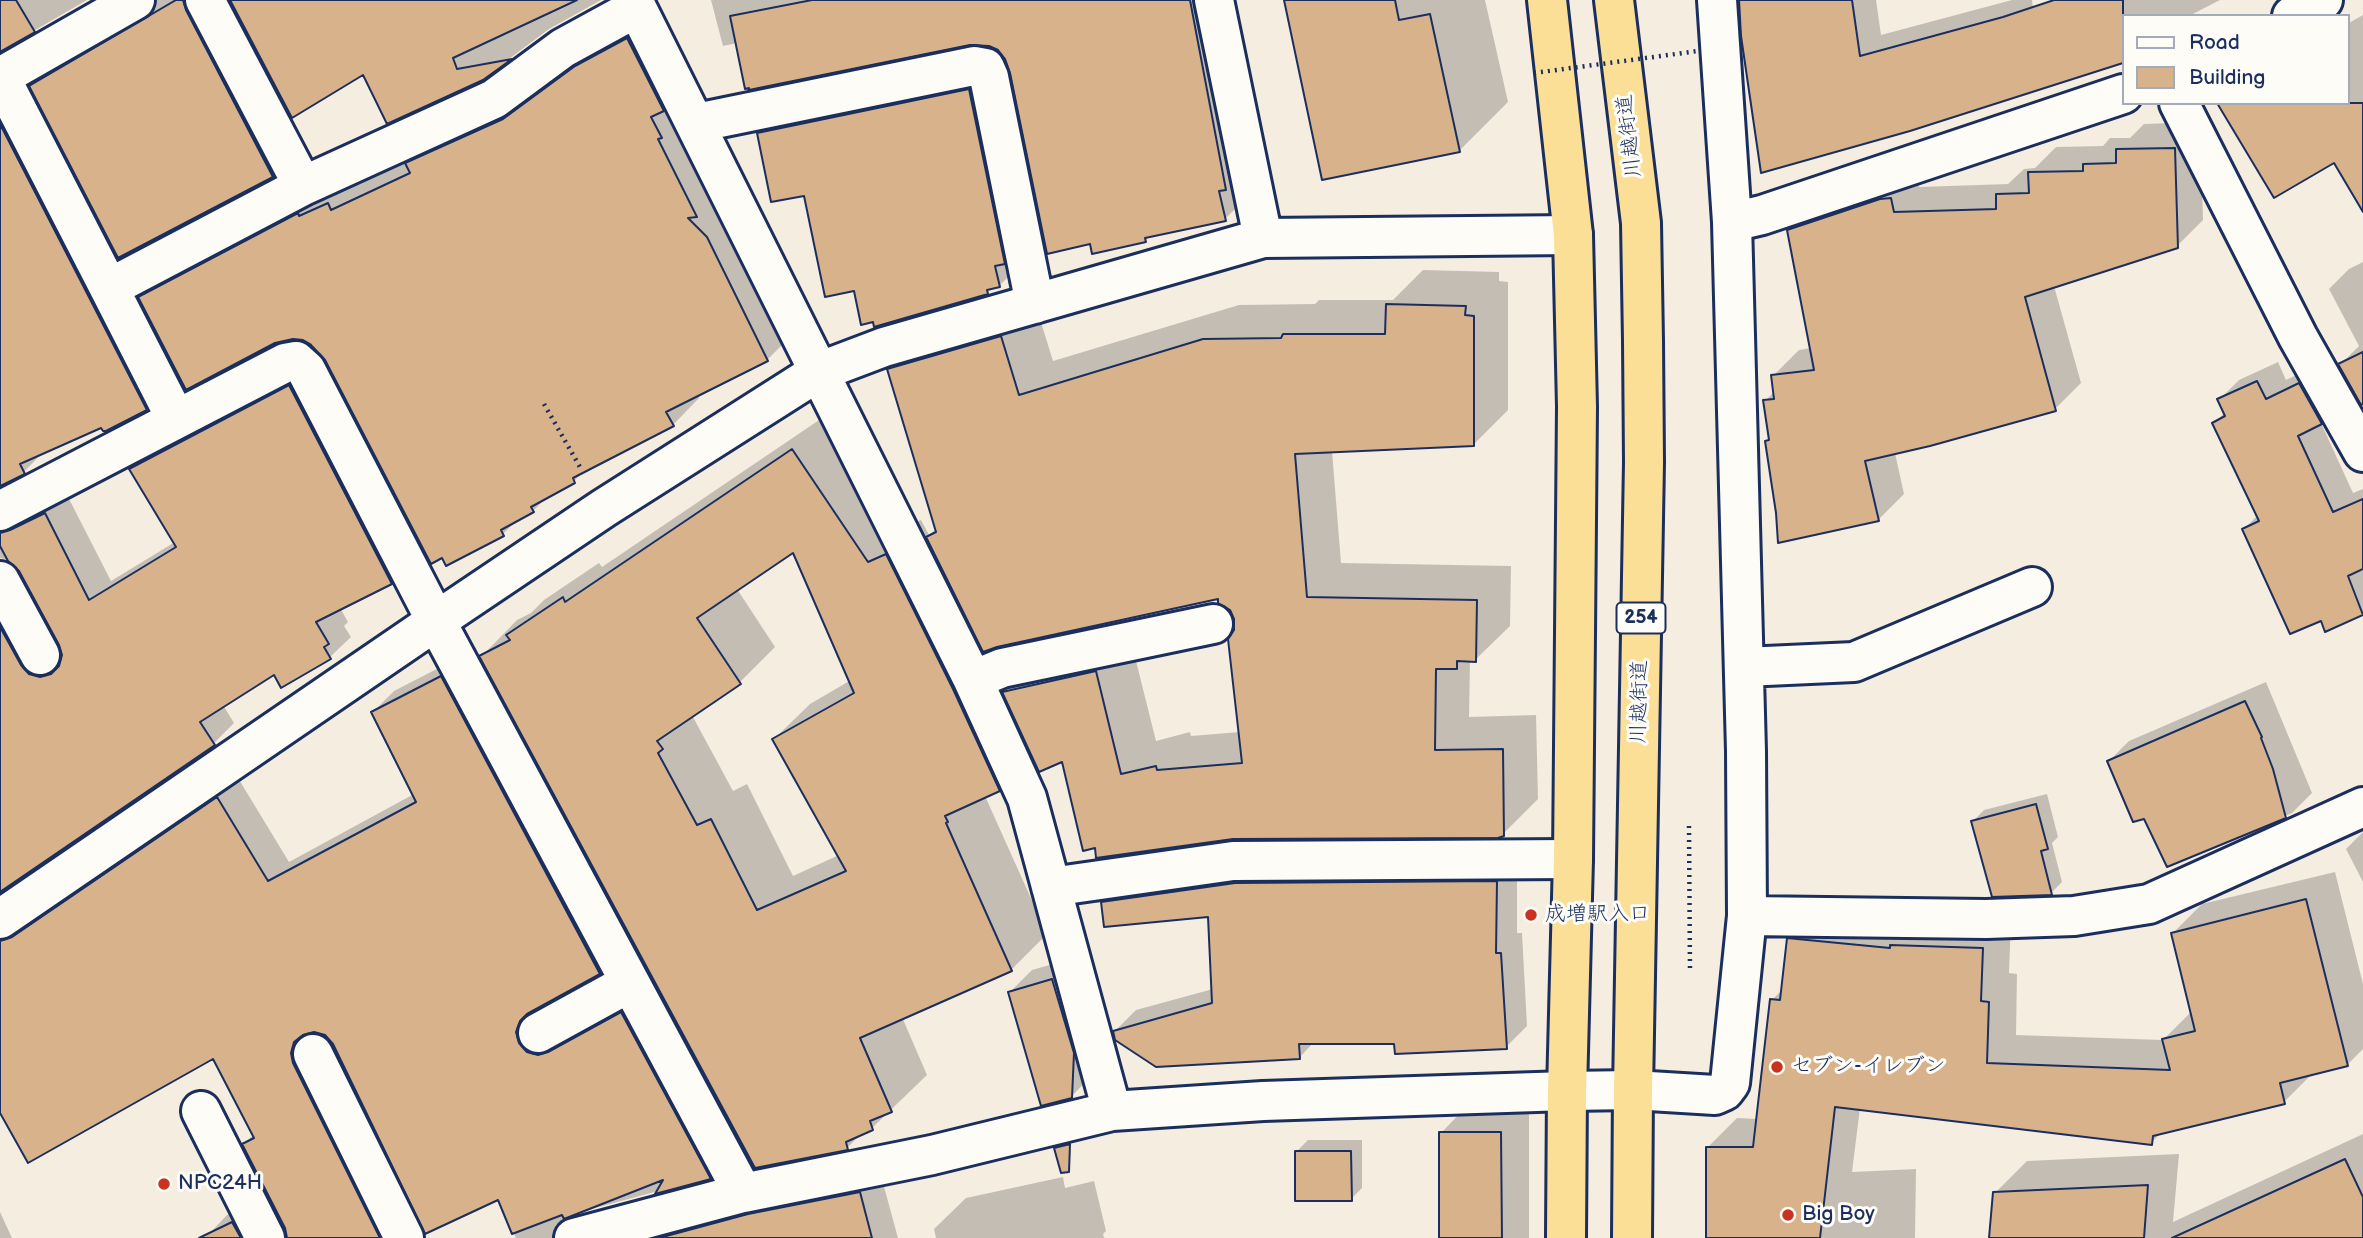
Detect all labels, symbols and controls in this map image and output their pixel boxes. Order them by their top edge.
legend [2122,14,2349,105]
text: Road [2189,30,2240,55]
text: Building [2189,65,2265,90]
street label: 川越街道 [1612,93,1648,179]
road number: 254 [1616,603,1666,634]
street label: 川越街道 [1627,660,1653,744]
place label: 成増駅入口 [1545,902,1650,928]
marker: 成増駅入口 [1523,907,1539,923]
place label: セブン-イレブン [1791,1054,1946,1080]
marker: セブン-イレブン [1769,1059,1785,1075]
place label: NPC24H [178,1171,262,1197]
marker: NPC24H [156,1176,172,1192]
place label: Big Boy [1802,1202,1875,1228]
marker: Big Boy [1780,1207,1796,1223]

